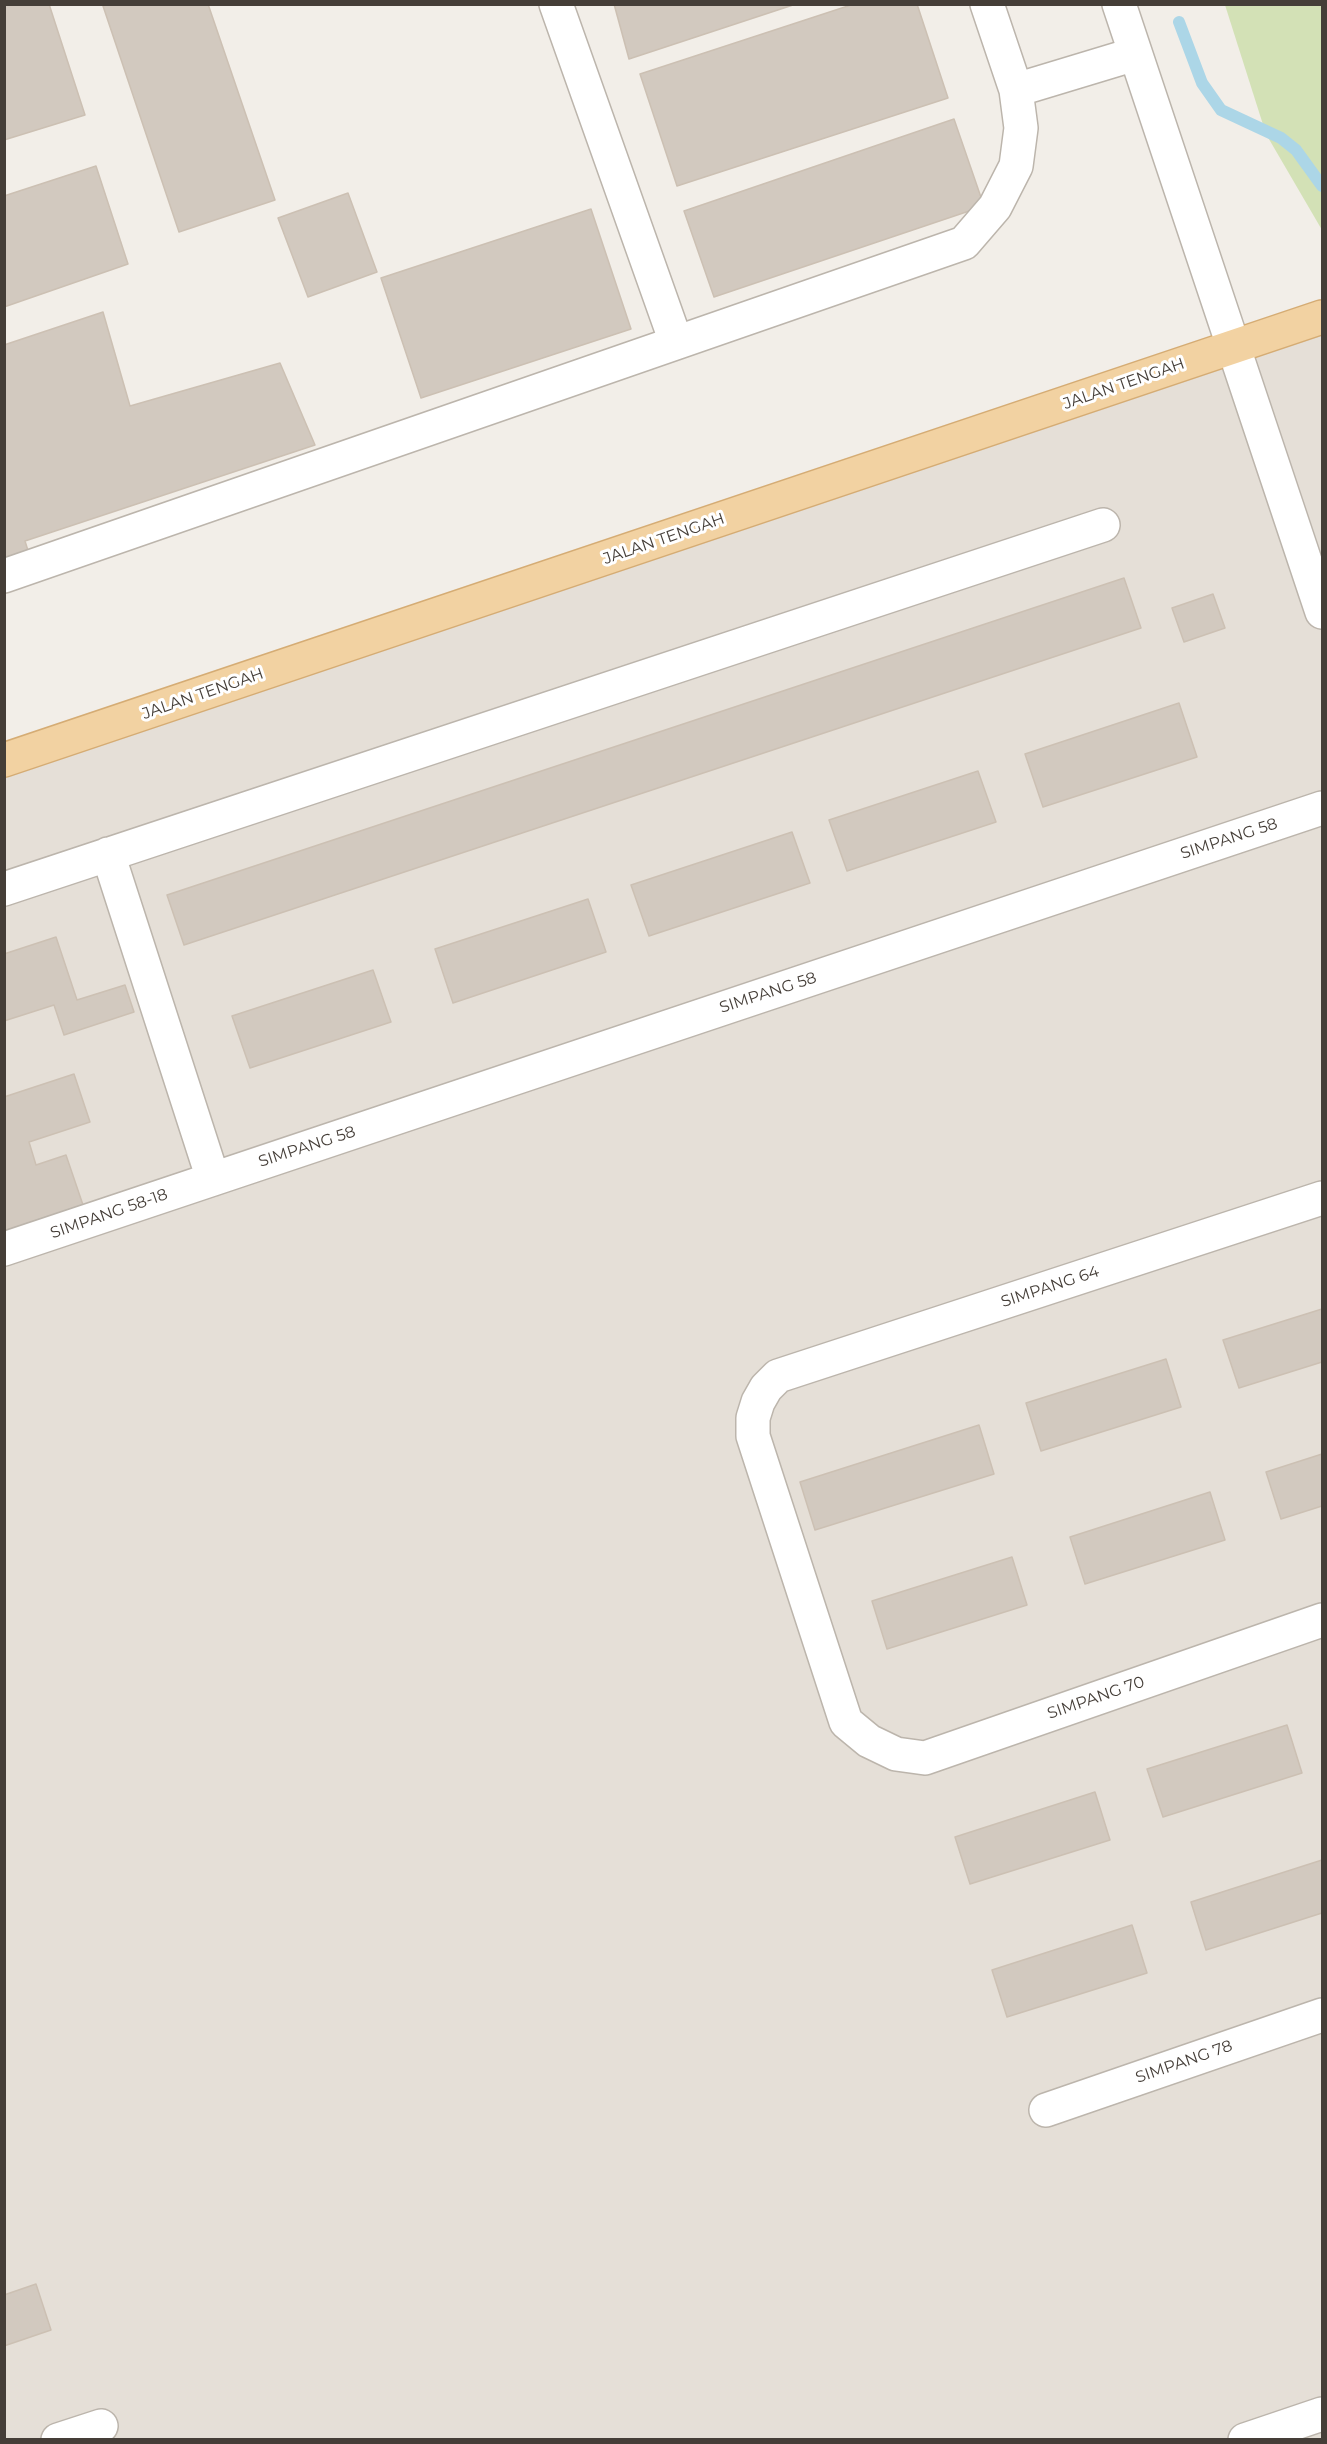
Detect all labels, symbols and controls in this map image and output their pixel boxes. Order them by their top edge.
street label: JALAN TENGAH [1061,354,1187,414]
street label: JALAN TENGAH [601,509,727,569]
street label: JALAN TENGAH [140,664,266,724]
street label: SIMPANG 58 [1178,814,1280,864]
street label: SIMPANG 58 [717,968,819,1018]
street label: SIMPANG 58 [256,1122,358,1172]
street label: SIMPANG 58-18 [48,1185,170,1243]
street label: SIMPANG 64 [998,1262,1102,1312]
street label: SIMPANG 70 [1045,1672,1147,1724]
street label: SIMPANG 78 [1133,2036,1235,2088]

